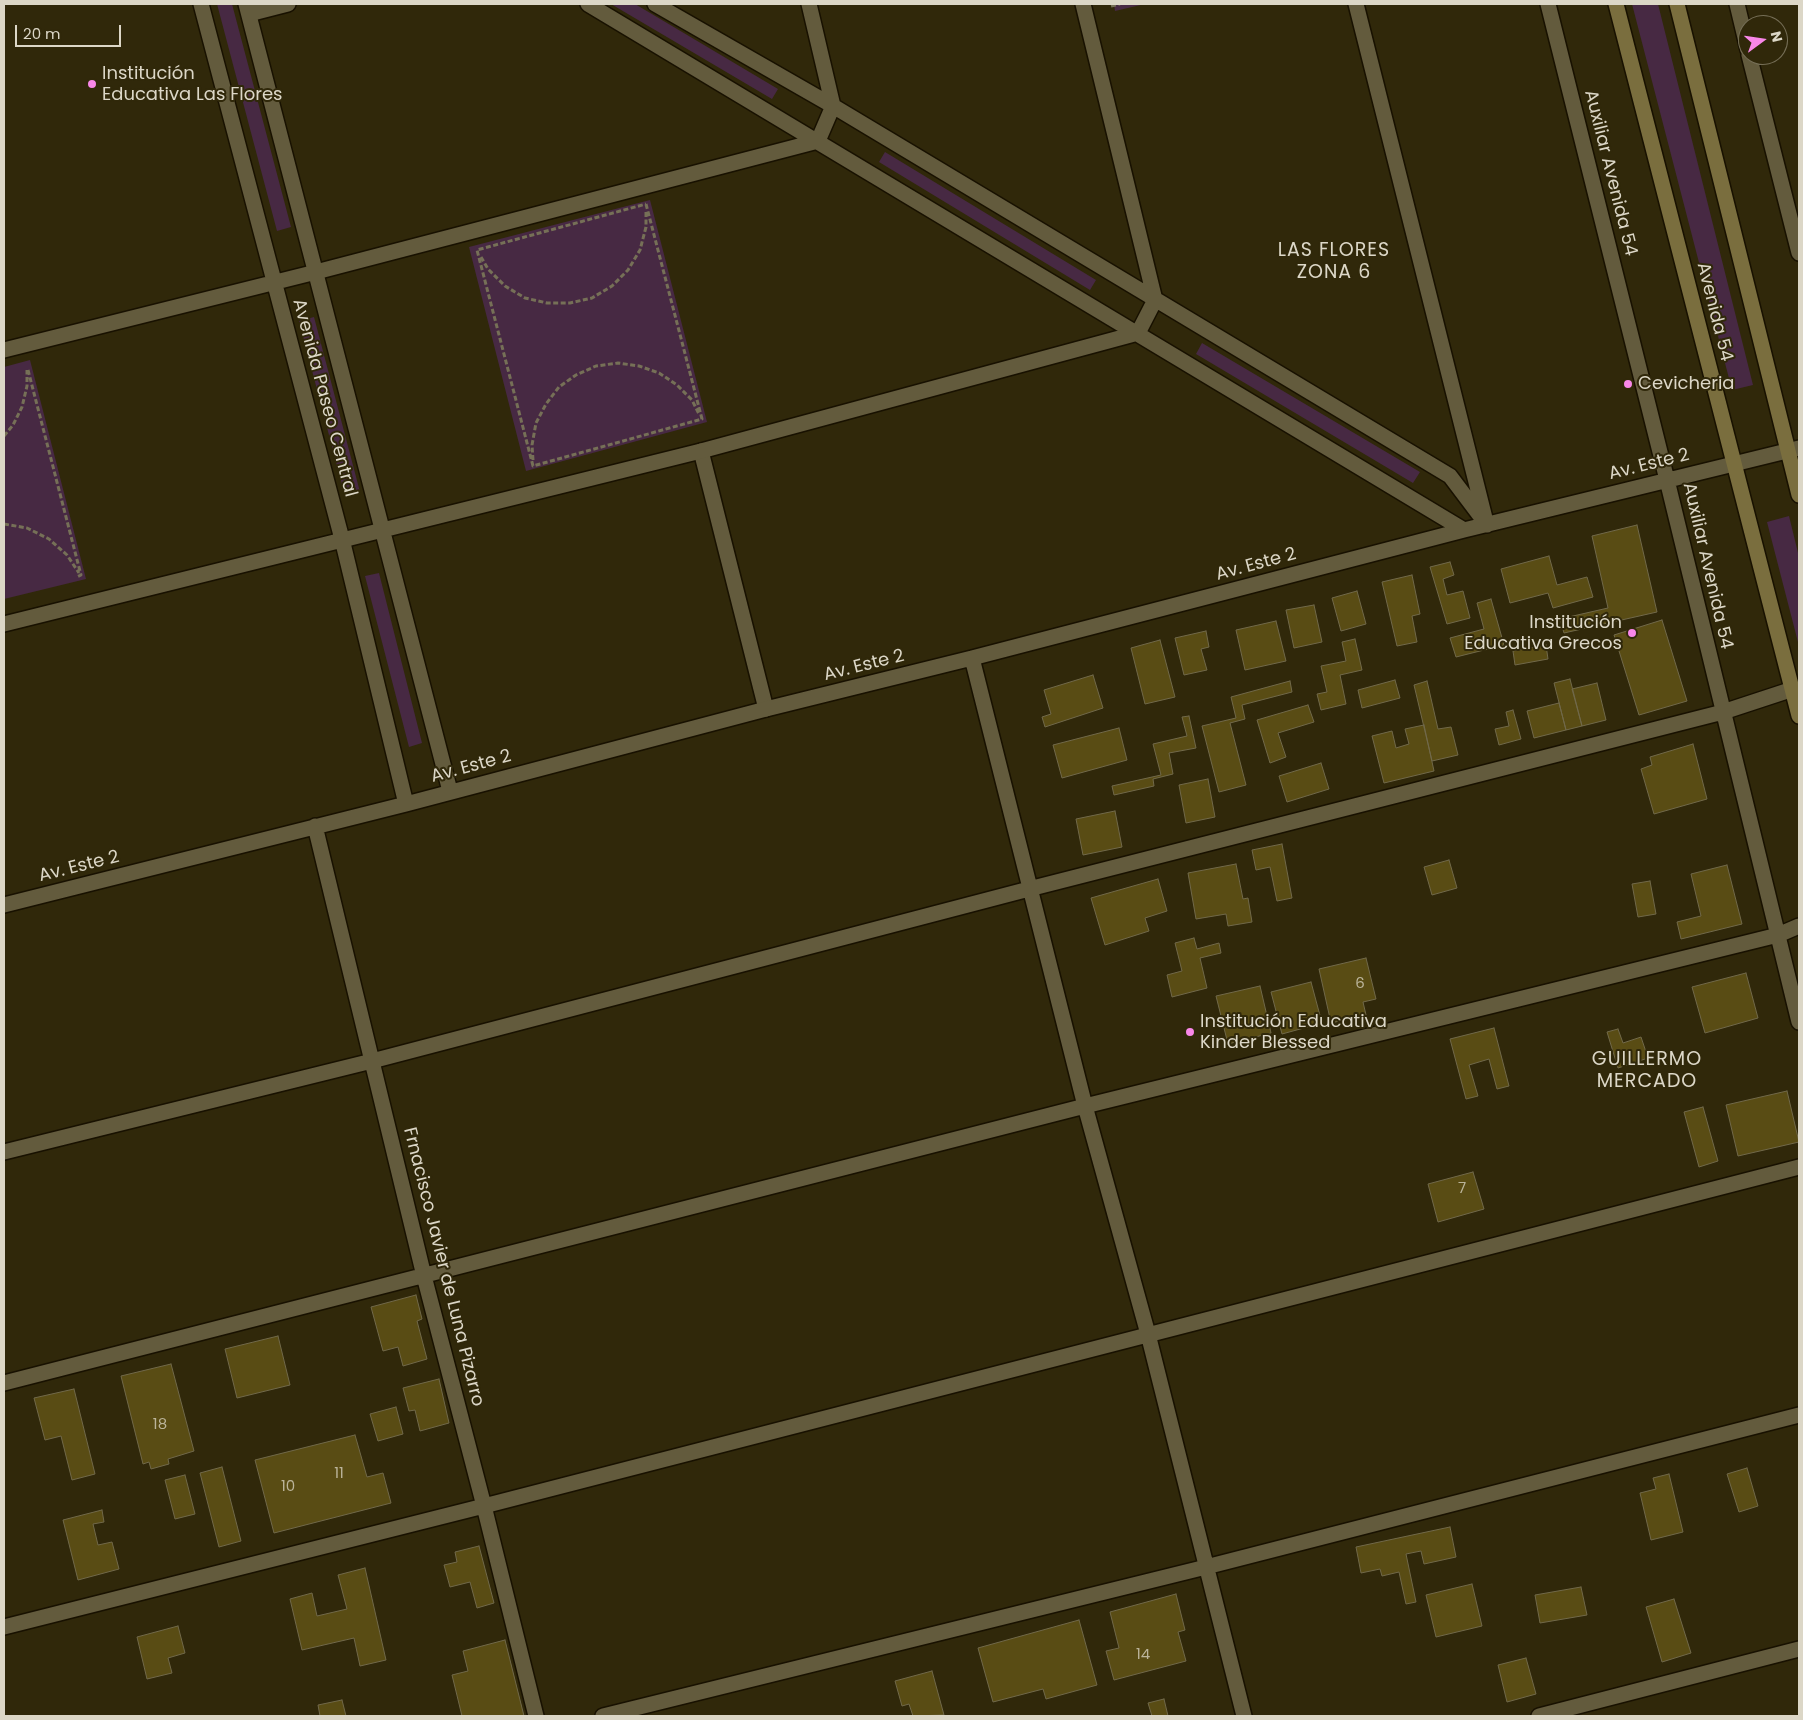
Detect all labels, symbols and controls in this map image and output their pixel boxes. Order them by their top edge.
scale bar [18,15,124,47]
north arrow [1738,15,1788,65]
text: 20 m [23,23,61,44]
text: N [1766,29,1788,44]
place label: Institución Educativa Las Flores [102,63,283,106]
marker: Institución Educativa Las Flores [86,78,98,90]
street label: Auxiliar Avenida 54 [1579,88,1641,258]
district label: LAS FLORES ZONA 6 [1277,240,1391,284]
street label: Avenida 54 [1691,260,1737,364]
street label: Avenida Paseo Central [287,296,361,500]
place label: Cevicheria [1638,373,1734,395]
marker: Cevicheria [1622,378,1634,390]
street label: Av. Este 2 [1606,445,1692,485]
street label: Auxiliar Avenida 54 [1677,481,1737,651]
street label: Av. Este 2 [1213,544,1299,586]
place label: Institución Educativa Grecos [1464,612,1622,654]
marker: Institución Educativa Grecos [1626,627,1638,639]
street label: Av. Este 2 [821,646,907,686]
street label: Av. Este 2 [428,746,514,788]
street label: Av. Este 2 [36,847,122,887]
house number: 6 [1355,975,1365,993]
place label: Institución Educativa Kinder Blessed [1200,1011,1387,1054]
marker: Institución Educativa Kinder Blessed [1184,1026,1196,1038]
district label: GUILLERMO MERCADO [1591,1049,1703,1093]
street label: Frnacisco Javier de Luna Pizarro [398,1125,488,1409]
house number: 7 [1458,1180,1466,1198]
house number: 18 [153,1416,167,1434]
house number: 11 [334,1465,344,1483]
house number: 10 [281,1478,295,1496]
house number: 14 [1136,1646,1150,1664]

